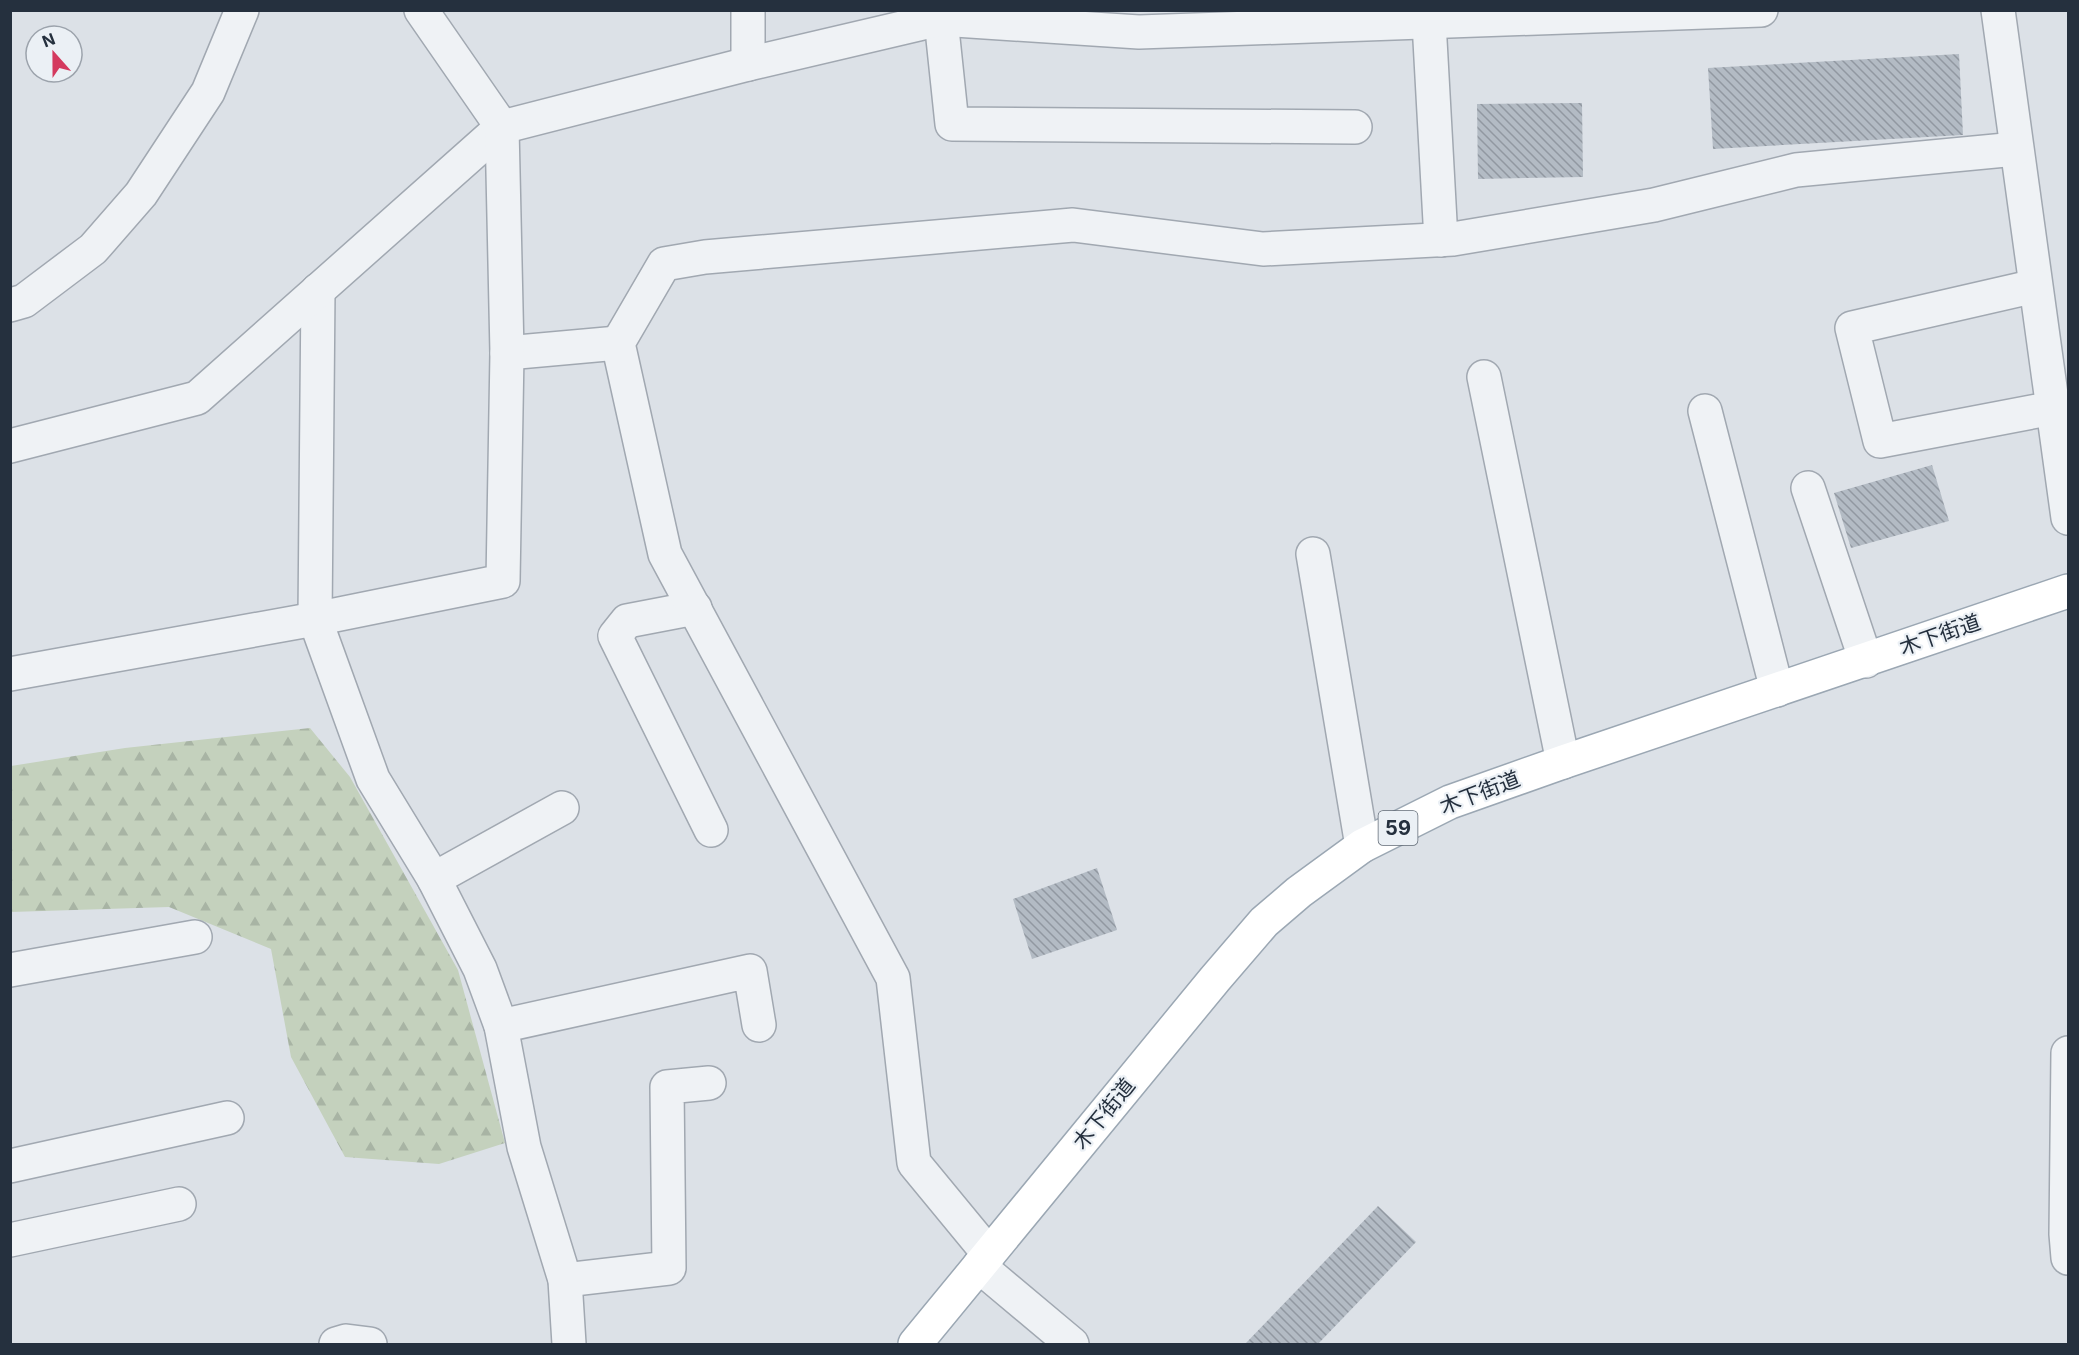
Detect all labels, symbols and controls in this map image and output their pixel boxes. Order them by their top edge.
north arrow [24,24,84,84]
text: N [39,28,58,52]
street label: 木下街道 [1896,609,1984,660]
street label: 木下街道 [1436,766,1524,819]
road number: 59 [1378,811,1418,845]
street label: 木下街道 [1067,1073,1140,1154]

